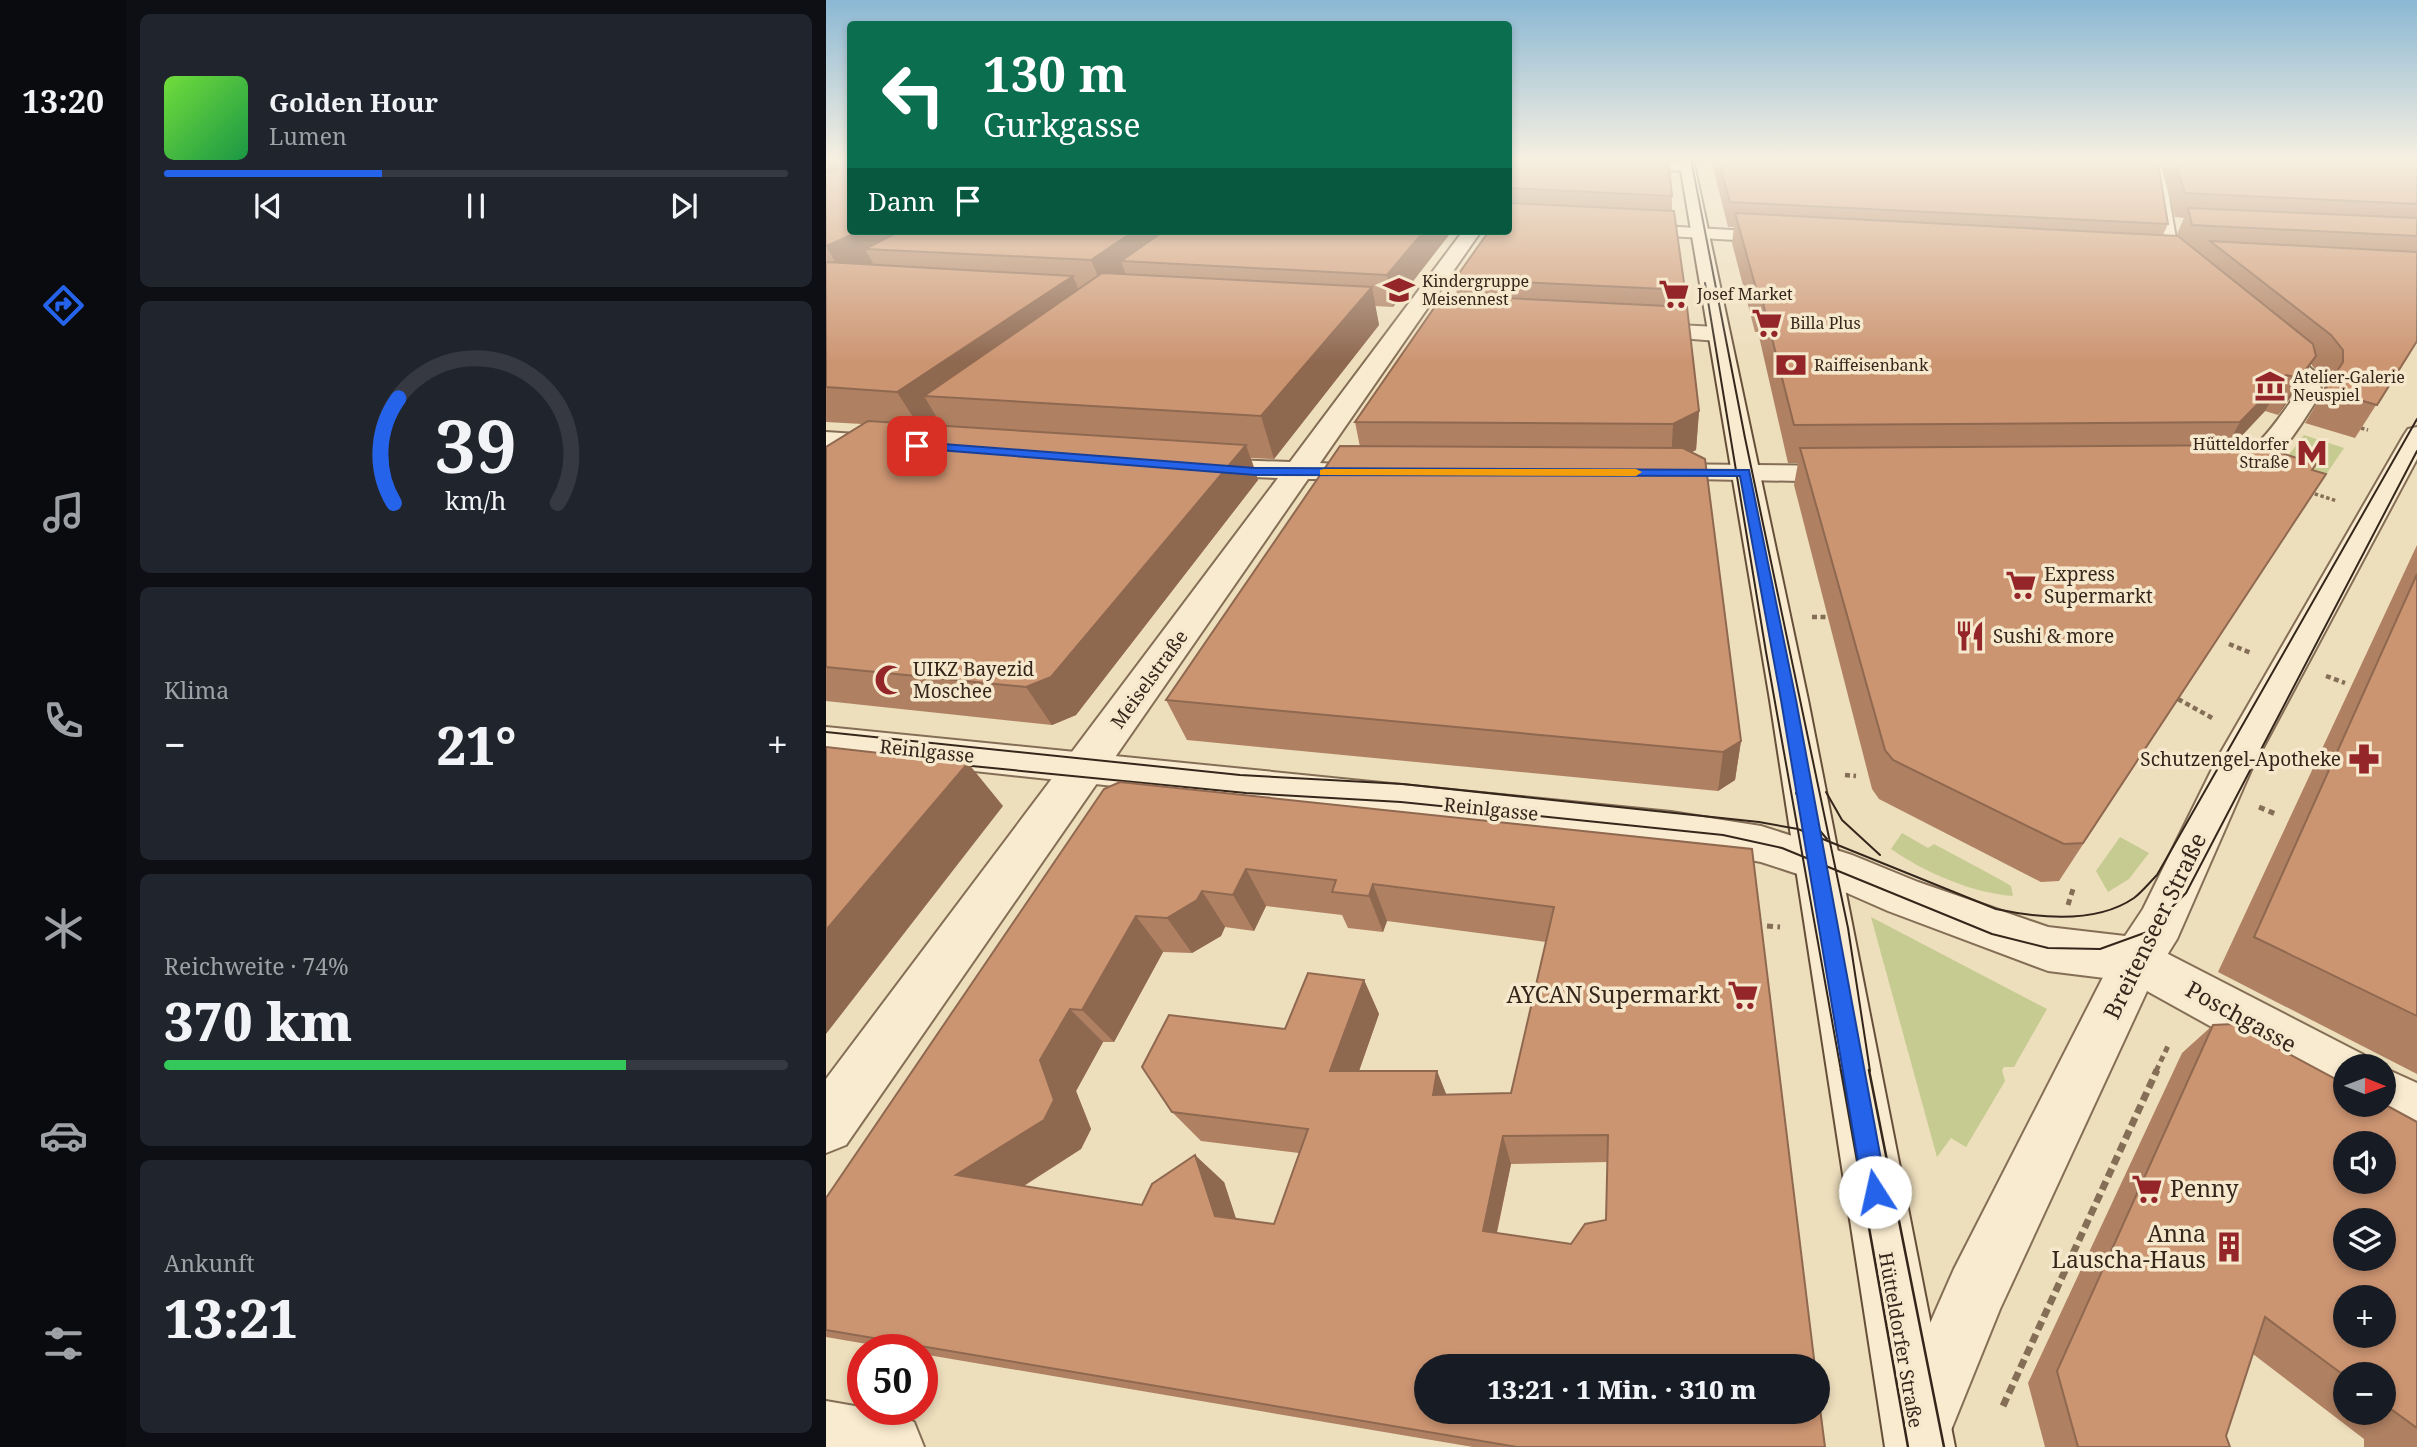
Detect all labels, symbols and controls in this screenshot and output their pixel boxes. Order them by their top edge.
text: 130 m [983,40,1127,106]
icon: left [868,49,959,140]
text: 13:20 [22,79,104,122]
text: Golden Hour [269,84,438,120]
text: Gurkgasse [983,103,1141,146]
text: Lumen [269,120,347,152]
icon: arrive [949,182,987,220]
text: Dann [868,183,935,219]
icon: previous [249,187,287,225]
icon: pause [457,187,495,225]
icon: next [665,187,703,225]
place label: Kindergruppe Meisennest [1422,270,1529,310]
school or university icon: Kindergruppe Meisennest [1382,273,1416,307]
supermarket icon: Josef Market [1657,277,1691,311]
icon: directions [39,281,88,330]
place label: Josef Market [1696,283,1793,305]
supermarket icon: Billa Plus [1750,306,1784,340]
place label: Billa Plus [1790,312,1861,334]
bank icon: Raiffeisenbank [1774,348,1808,382]
place label: Raiffeisenbank [1814,354,1929,376]
place label: Atelier-Galerie Neuspiel [2293,366,2405,406]
museum icon: Atelier-Galerie Neuspiel [2253,369,2287,403]
text: 39 [435,395,517,494]
pin [887,416,947,476]
icon: arrive [898,427,936,465]
place label: Hütteldorfer Straße [2193,433,2289,473]
metro station icon: Hütteldorfer Straße [2295,436,2329,470]
text: km/h [445,483,507,517]
icon: music [39,488,88,537]
place label: Express Supermarkt [2044,561,2153,609]
supermarket icon: Express Supermarkt [2004,568,2038,602]
restaurant icon: Sushi & more [1953,619,1987,653]
place label: Sushi & more [1993,623,2114,649]
street label: Meiselstraße [1104,625,1194,733]
place label: UIKZ Bayezid Moschee [913,656,1035,704]
mosque icon: UIKZ Bayezid Moschee [873,663,907,697]
text: Klima [164,674,229,706]
icon: phone [39,696,88,745]
text: 21° [436,709,516,780]
text: − [164,718,186,770]
text: + [767,718,788,770]
street label: Reinlgasse [878,733,976,769]
pharmacy icon: Schutzengel-Apotheke [2347,742,2381,776]
place label: Schutzengel-Apotheke [2140,746,2341,772]
street label: Reinlgasse [1442,791,1540,827]
street label: Breitenseer Straße [2095,827,2213,1024]
icon: climate [39,904,88,953]
text: Reichweite · 74% [164,950,349,982]
street label: Poschgasse [2180,973,2303,1060]
place label: AYCAN Supermarkt [1506,978,1720,1010]
supermarket icon: AYCAN Supermarkt [1726,978,1760,1012]
text: 370 km [164,985,352,1056]
north arrow [2333,1054,2396,1116]
map controls [2333,1054,2396,1425]
icon: car [39,1111,88,1160]
button: sound [2333,1131,2396,1194]
position arrow [1838,1155,1912,1229]
supermarket icon: Penny [2130,1172,2164,1206]
place label: Penny [2170,1172,2238,1204]
button: layers [2333,1208,2396,1271]
place label: Anna Lauscha-Haus [2052,1217,2206,1275]
building icon: Anna Lauscha-Haus [2212,1230,2246,1264]
text: Ankunft [164,1247,255,1279]
street label: Hütteldorfer Straße [1873,1250,1929,1430]
text: 13:21 [164,1282,298,1353]
button: + [2333,1285,2396,1348]
icon: filters [39,1319,88,1368]
speed limit sign: 50 [847,1334,938,1425]
button: − [2333,1362,2396,1425]
text: 13:21 · 1 Min. · 310 m [1488,1371,1756,1407]

